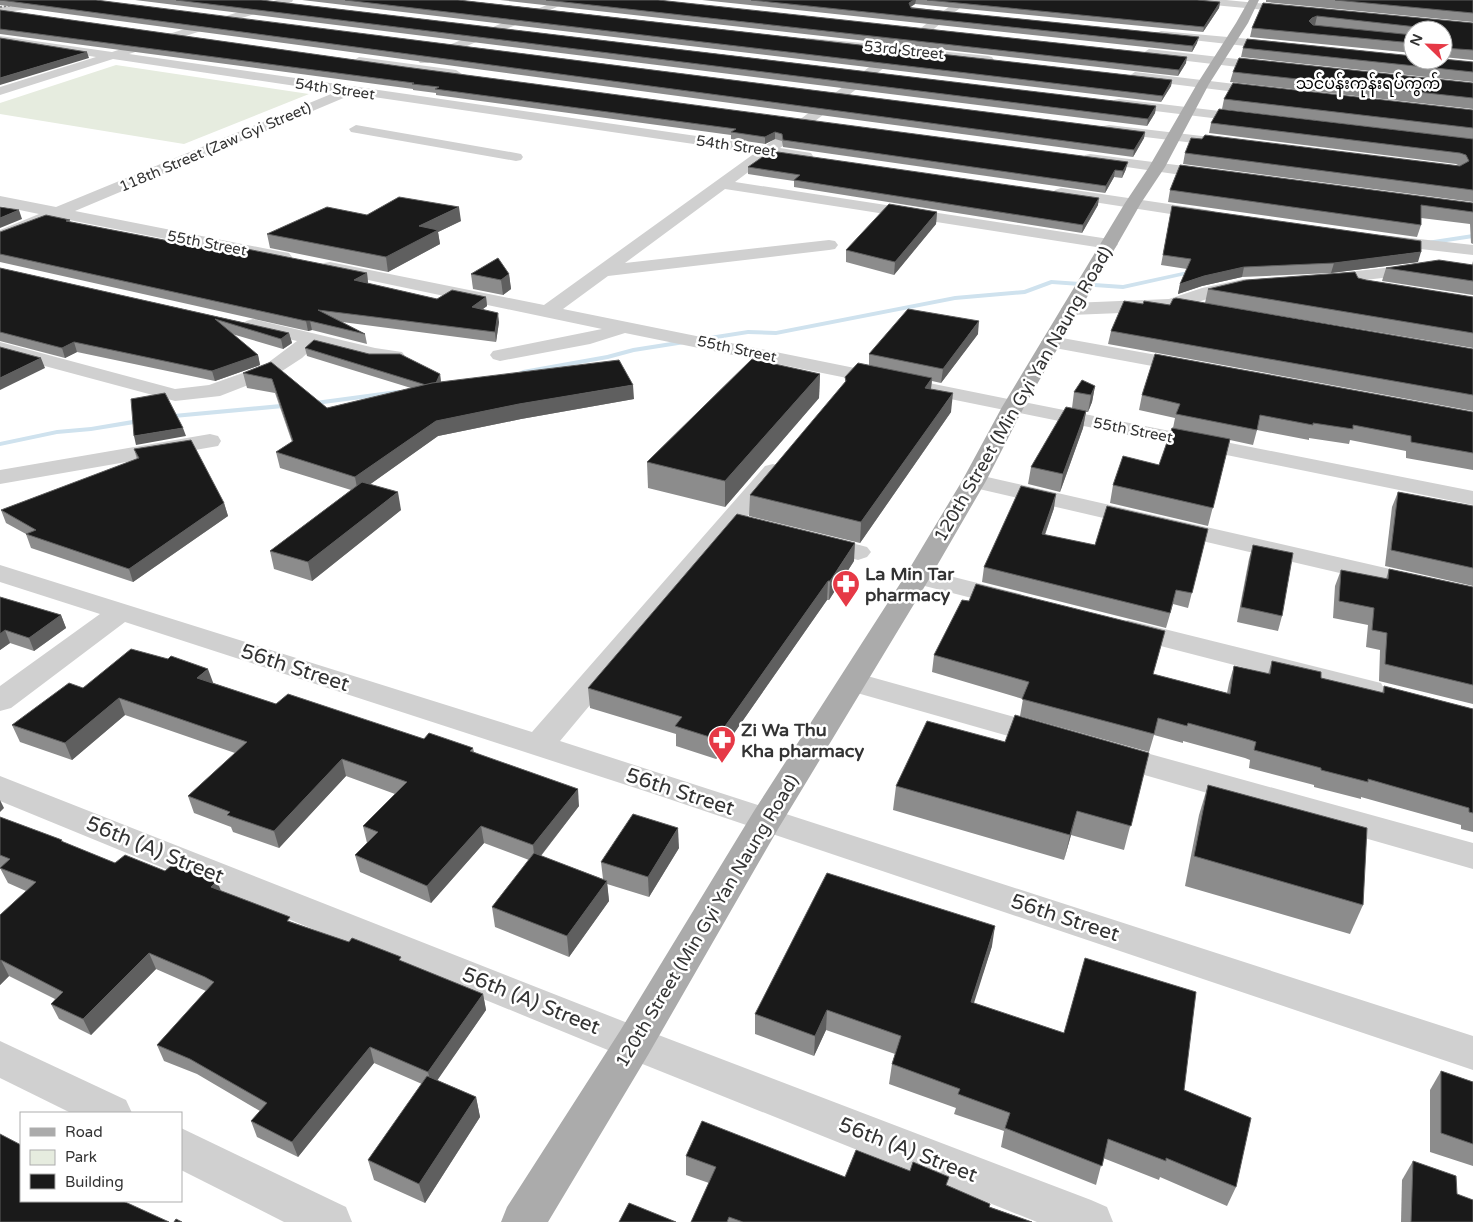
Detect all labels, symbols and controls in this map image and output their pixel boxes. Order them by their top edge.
north arrow [1403,20,1453,70]
text: N [1406,32,1427,49]
street label: 53rd Street [863,37,945,63]
district label: သင်ပန်းကုန်းရပ်ကွက် [1296,72,1440,98]
street label: 54th Street [294,74,376,104]
street label: 118th Street (Zaw Gyi Street) [116,98,314,196]
street label: 54th Street [695,131,777,161]
street label: 55th Street [166,226,248,260]
street label: 120th Street (Min Gyi Yan Naung Road) [929,242,1117,546]
street label: 55th Street [696,332,778,366]
street label: 55th Street [1092,413,1174,447]
place label: La Min Tar pharmacy [865,563,955,606]
pharmacy icon: La Min Tar pharmacy [831,569,861,608]
street label: 56th Street [238,639,352,697]
place label: Zi Wa Thu Kha pharmacy [741,719,864,762]
pharmacy icon: Zi Wa Thu Kha pharmacy [707,725,737,764]
street label: 56th Street [623,763,737,821]
street label: 120th Street (Min Gyi Yan Naung Road) [611,771,803,1071]
street label: 56th (A) Street [82,811,228,889]
street label: 56th Street [1008,889,1122,947]
street label: 56th (A) Street [458,962,604,1040]
legend [20,1112,182,1202]
street label: 56th (A) Street [835,1112,981,1188]
text: Road [65,1123,103,1141]
text: Park [65,1148,97,1166]
text: Building [65,1173,124,1191]

